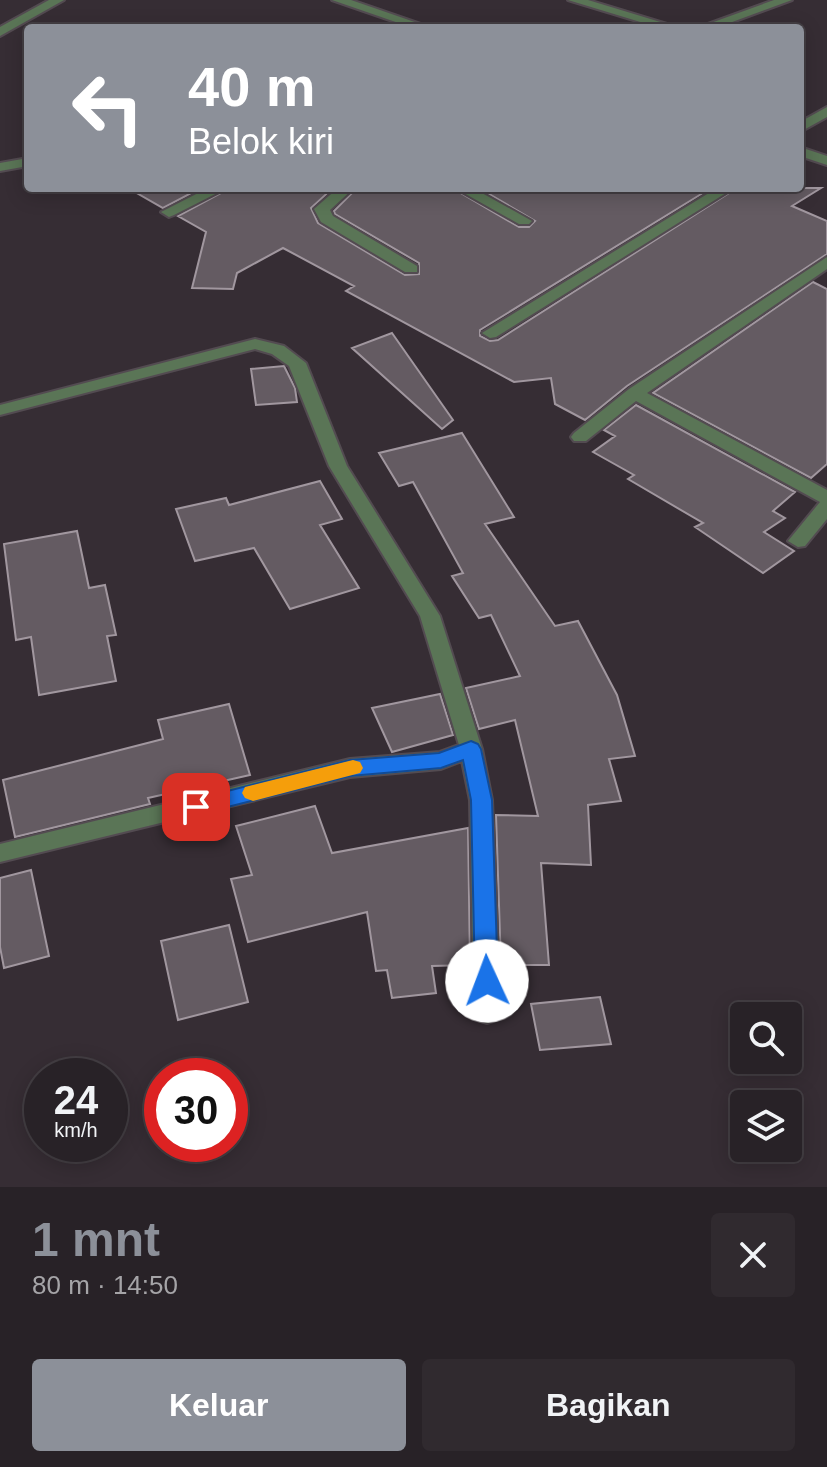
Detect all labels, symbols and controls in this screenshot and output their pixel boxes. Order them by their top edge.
text: 40 m [188,55,316,118]
icon: left [56,56,160,160]
text: Belok kiri [188,121,334,162]
pin [162,773,230,841]
icon: arrive [174,785,218,829]
position arrow [445,939,529,1023]
map controls [730,1002,802,1162]
button: search [730,1002,802,1074]
speed limit sign: 30 [144,1058,248,1162]
text: 24 [54,1078,98,1122]
button: layers [730,1090,802,1162]
text: km/h [54,1119,98,1141]
text: 1 mnt [32,1213,160,1266]
button: close [711,1213,795,1297]
text: 80 m · 14:50 [32,1270,178,1300]
button: Keluar [32,1359,406,1451]
button: Bagikan [422,1359,795,1451]

